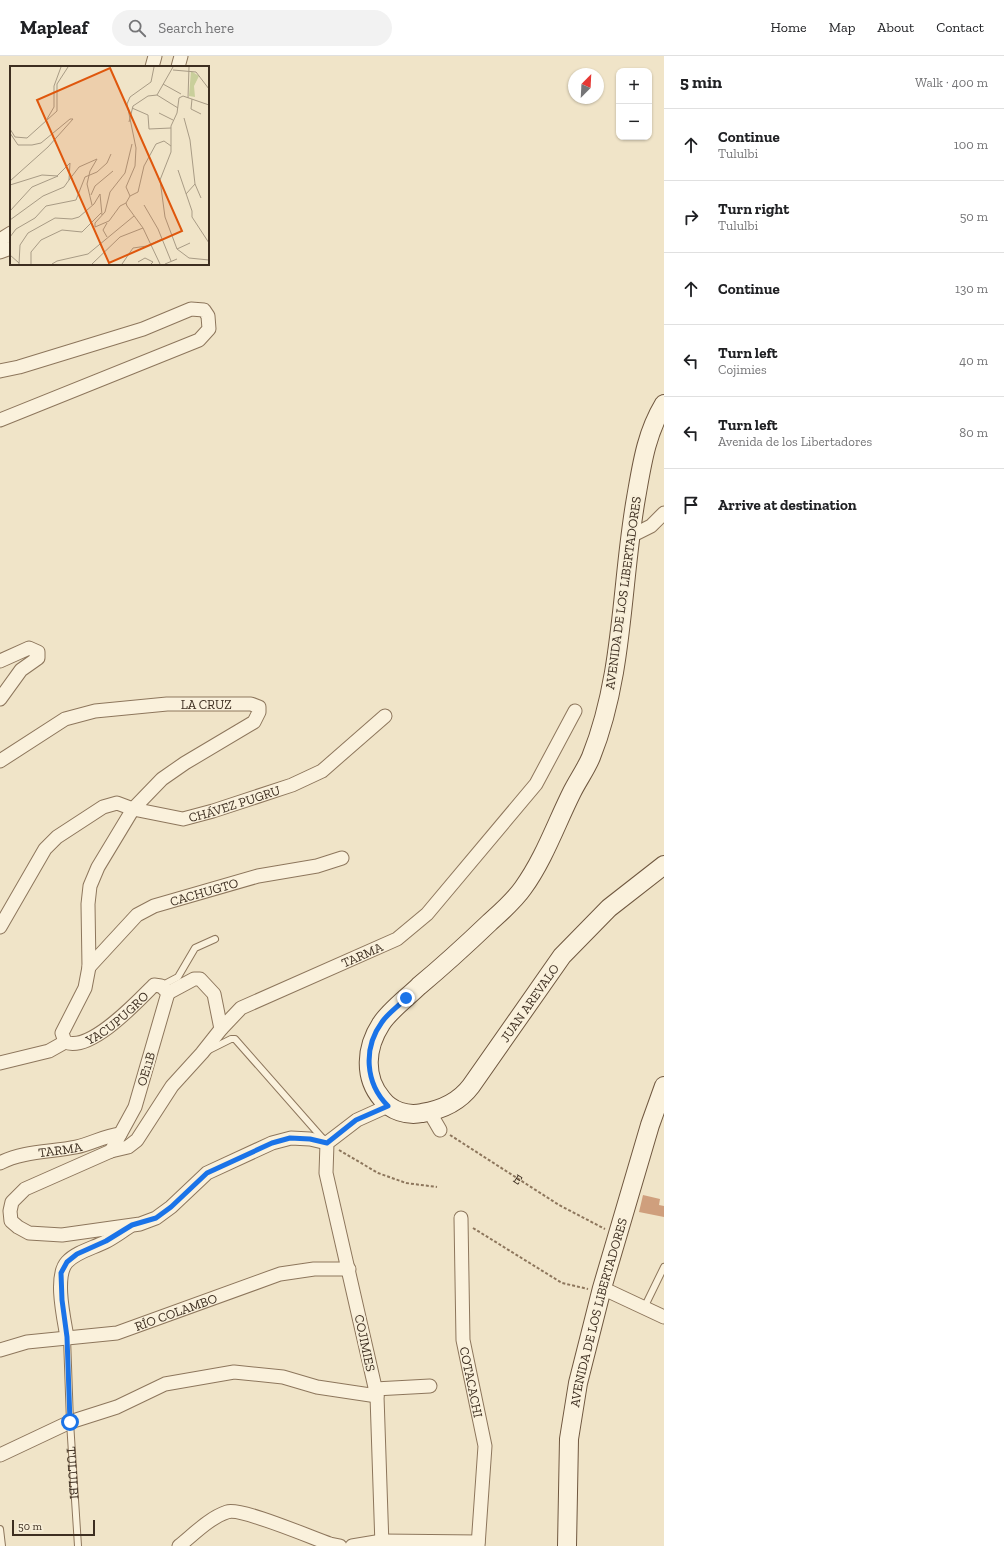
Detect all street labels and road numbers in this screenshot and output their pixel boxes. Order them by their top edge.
street label: AVENIDA DE LOS LIBERTADORES [602,495,644,690]
street label: LA CRUZ [181,697,232,712]
street label: CHÁVEZ PUGRU [187,782,282,825]
street label: CACHUGTO [168,875,240,909]
street label: TARMA [339,939,386,970]
street label: JUAN AREVALO [497,961,562,1045]
street label: YACUPUGRO [82,988,151,1048]
street label: OE11B [134,1050,158,1088]
street label: TARMA [38,1138,84,1160]
street label: E [511,1170,526,1187]
street label: AVENIDA DE LOS LIBERTADORES [567,1216,630,1408]
street label: RÍO COLAMBO [132,1290,219,1334]
street label: COJIMIES [352,1313,378,1373]
street label: COTACACHI [457,1345,486,1419]
street label: TULULBI [64,1446,82,1500]

